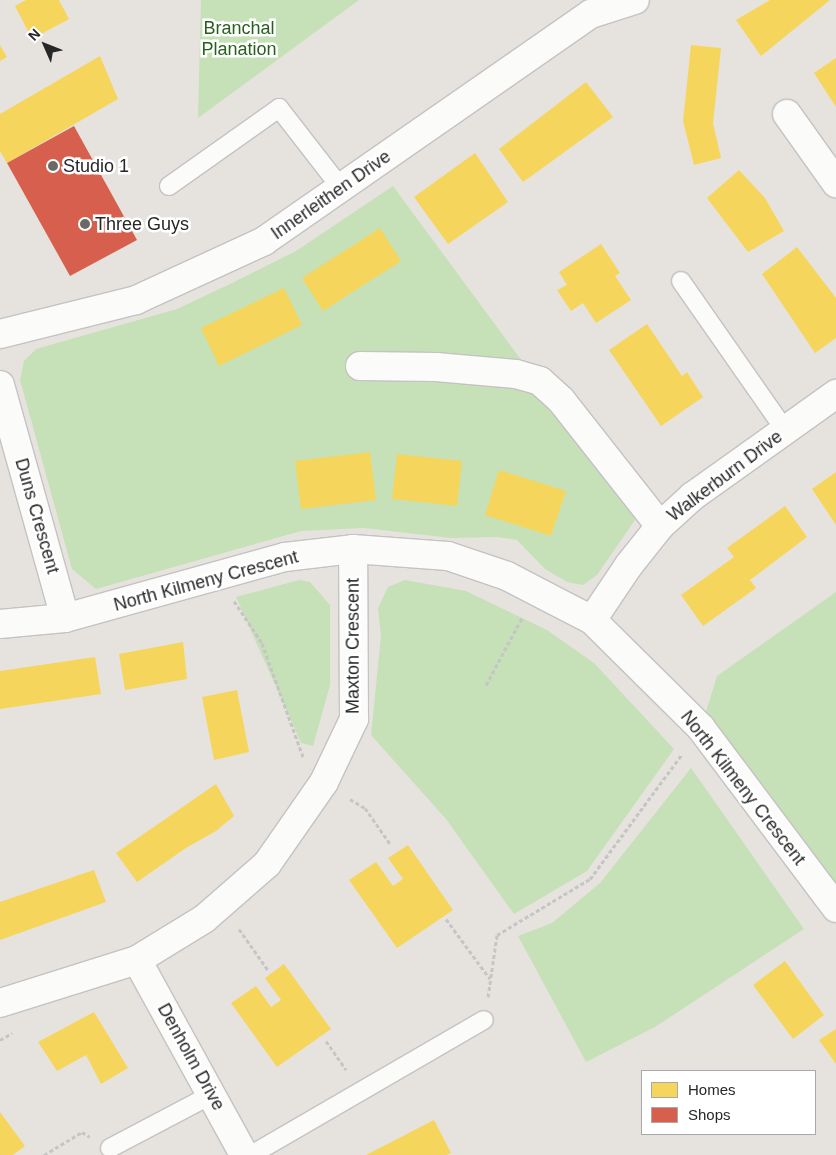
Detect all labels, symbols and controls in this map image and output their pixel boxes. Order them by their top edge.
park label: Branchal Planation [201,18,277,60]
north arrow [20,20,70,70]
text: N [25,25,43,44]
street label: Innerleithen Drive [267,146,395,244]
place label: Studio 1 [63,155,129,177]
marker: Studio 1 [47,160,59,172]
place label: Three Guys [95,213,189,235]
marker: Three Guys [79,218,91,230]
street label: Walkerburn Drive [663,426,787,526]
street label: Duns Crescent [10,456,64,576]
street label: North Kilmeny Crescent [111,546,301,616]
street label: Maxton Crescent [342,578,364,714]
street label: North Kilmeny Crescent [676,706,810,870]
street label: Denholm Drive [153,1000,229,1114]
legend [641,1070,816,1135]
text: Homes [688,1081,736,1098]
text: Shops [688,1106,731,1123]

